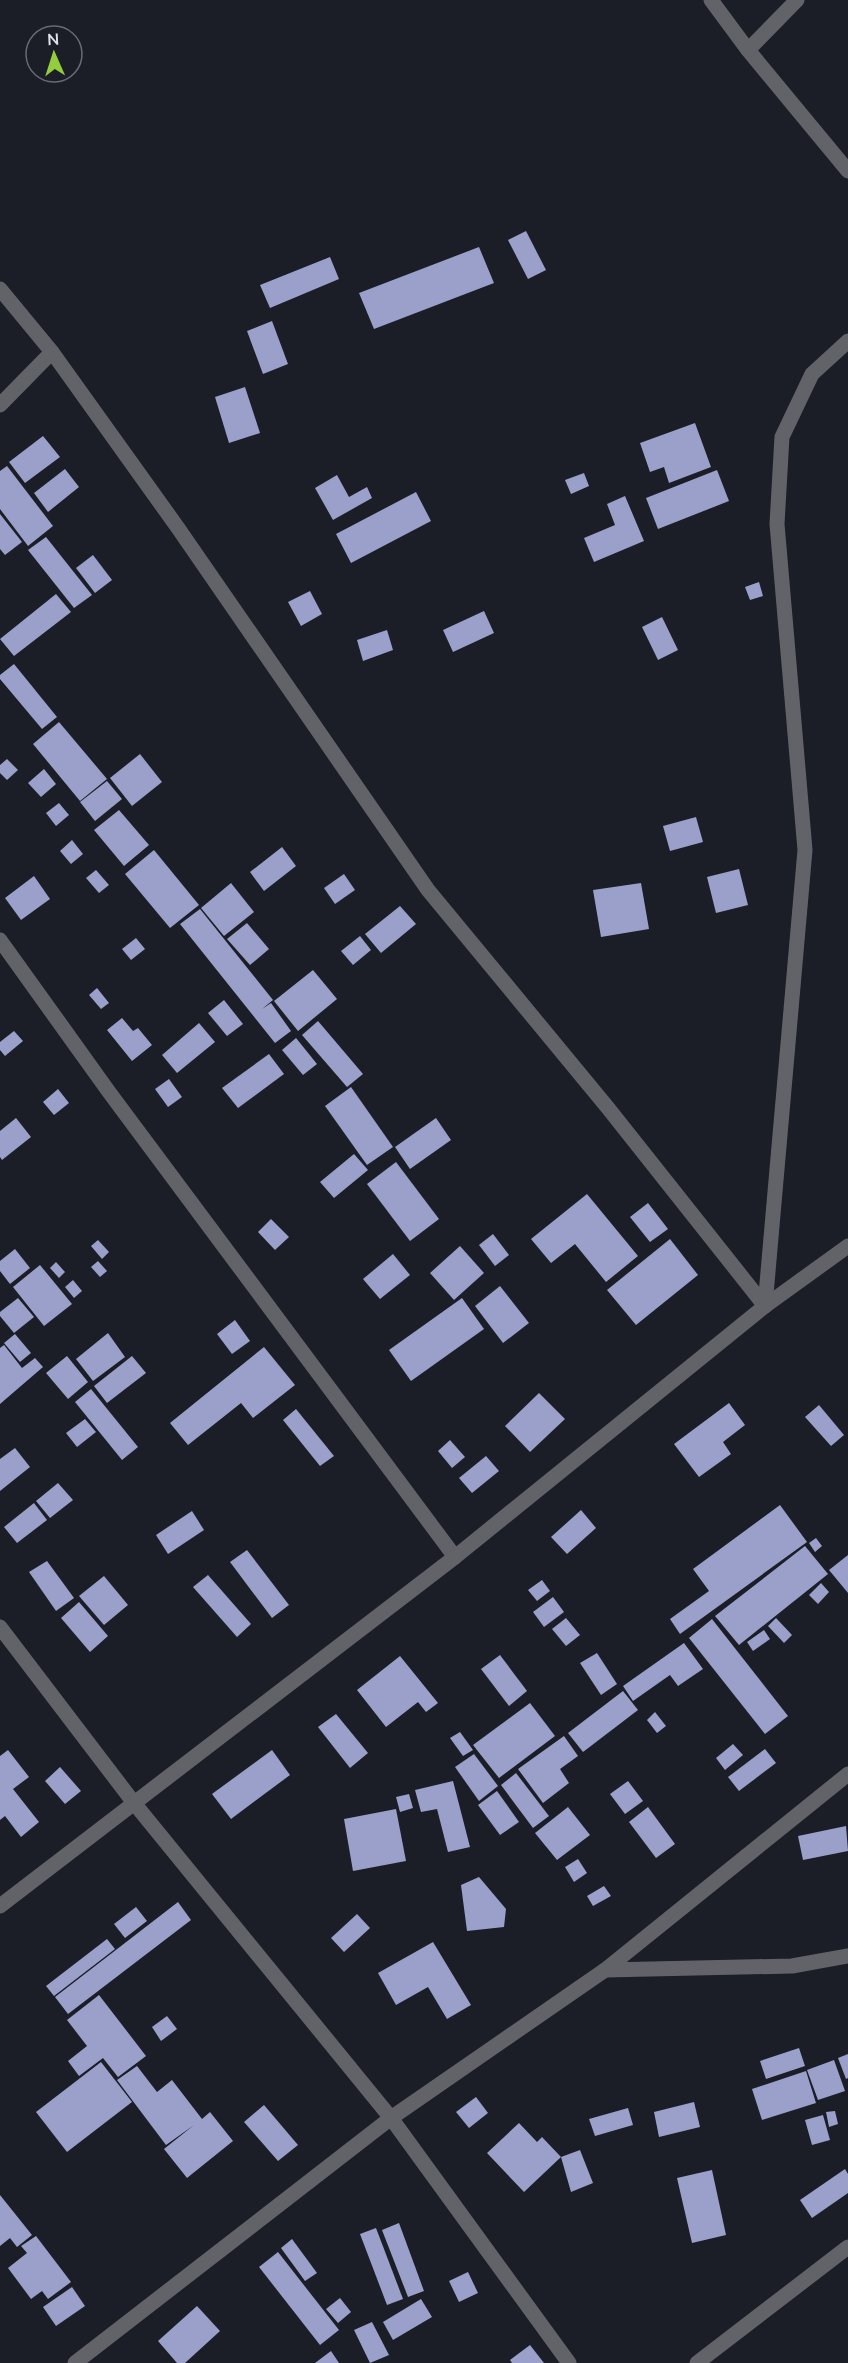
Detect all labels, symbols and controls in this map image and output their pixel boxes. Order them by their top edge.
north arrow [24,24,84,84]
text: N [47,29,60,51]

